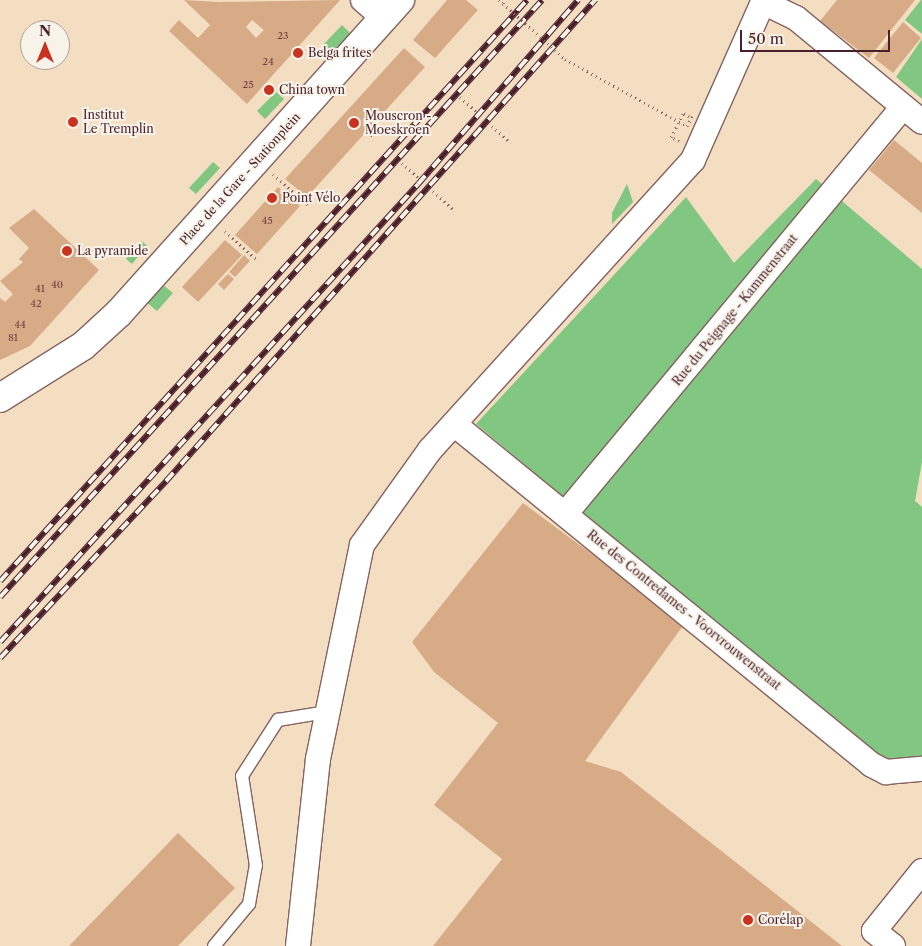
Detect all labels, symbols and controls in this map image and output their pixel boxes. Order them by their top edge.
north arrow [20,20,70,70]
scale bar [742,20,892,52]
text: N [39,22,51,40]
text: 50 m [748,29,784,48]
house number: 23 [277,30,289,42]
place label: Belga frites [308,46,372,60]
marker: Belga frites [292,47,304,59]
house number: 24 [262,56,274,68]
house number: 25 [242,79,254,91]
place label: China town [279,83,345,97]
marker: China town [263,84,275,96]
place label: Institut Le Tremplin [83,108,154,136]
place label: Mouscron - Moeskroen [365,109,432,137]
street label: Place de la Gare - Stationplein [177,110,303,248]
marker: Institut Le Tremplin [67,116,79,128]
marker: Mouscron - Moeskroen [347,116,361,130]
place label: Point Vélo [282,191,341,205]
marker: Point Vélo [266,192,278,204]
house number: 45 [261,215,273,227]
street label: Rue du Peignage - Kammenstraat [669,231,801,389]
place label: La pyramide [77,244,148,258]
marker: La pyramide [61,245,73,257]
house number: 40 [51,279,63,291]
house number: 41 [35,283,45,295]
house number: 42 [30,298,42,310]
house number: 44 [14,319,26,331]
house number: 81 [8,332,18,344]
street label: Rue des Contredames - Voorvrouwenstraat [584,527,784,693]
place label: Corélap [758,913,804,927]
marker: Corélap [742,914,754,926]

